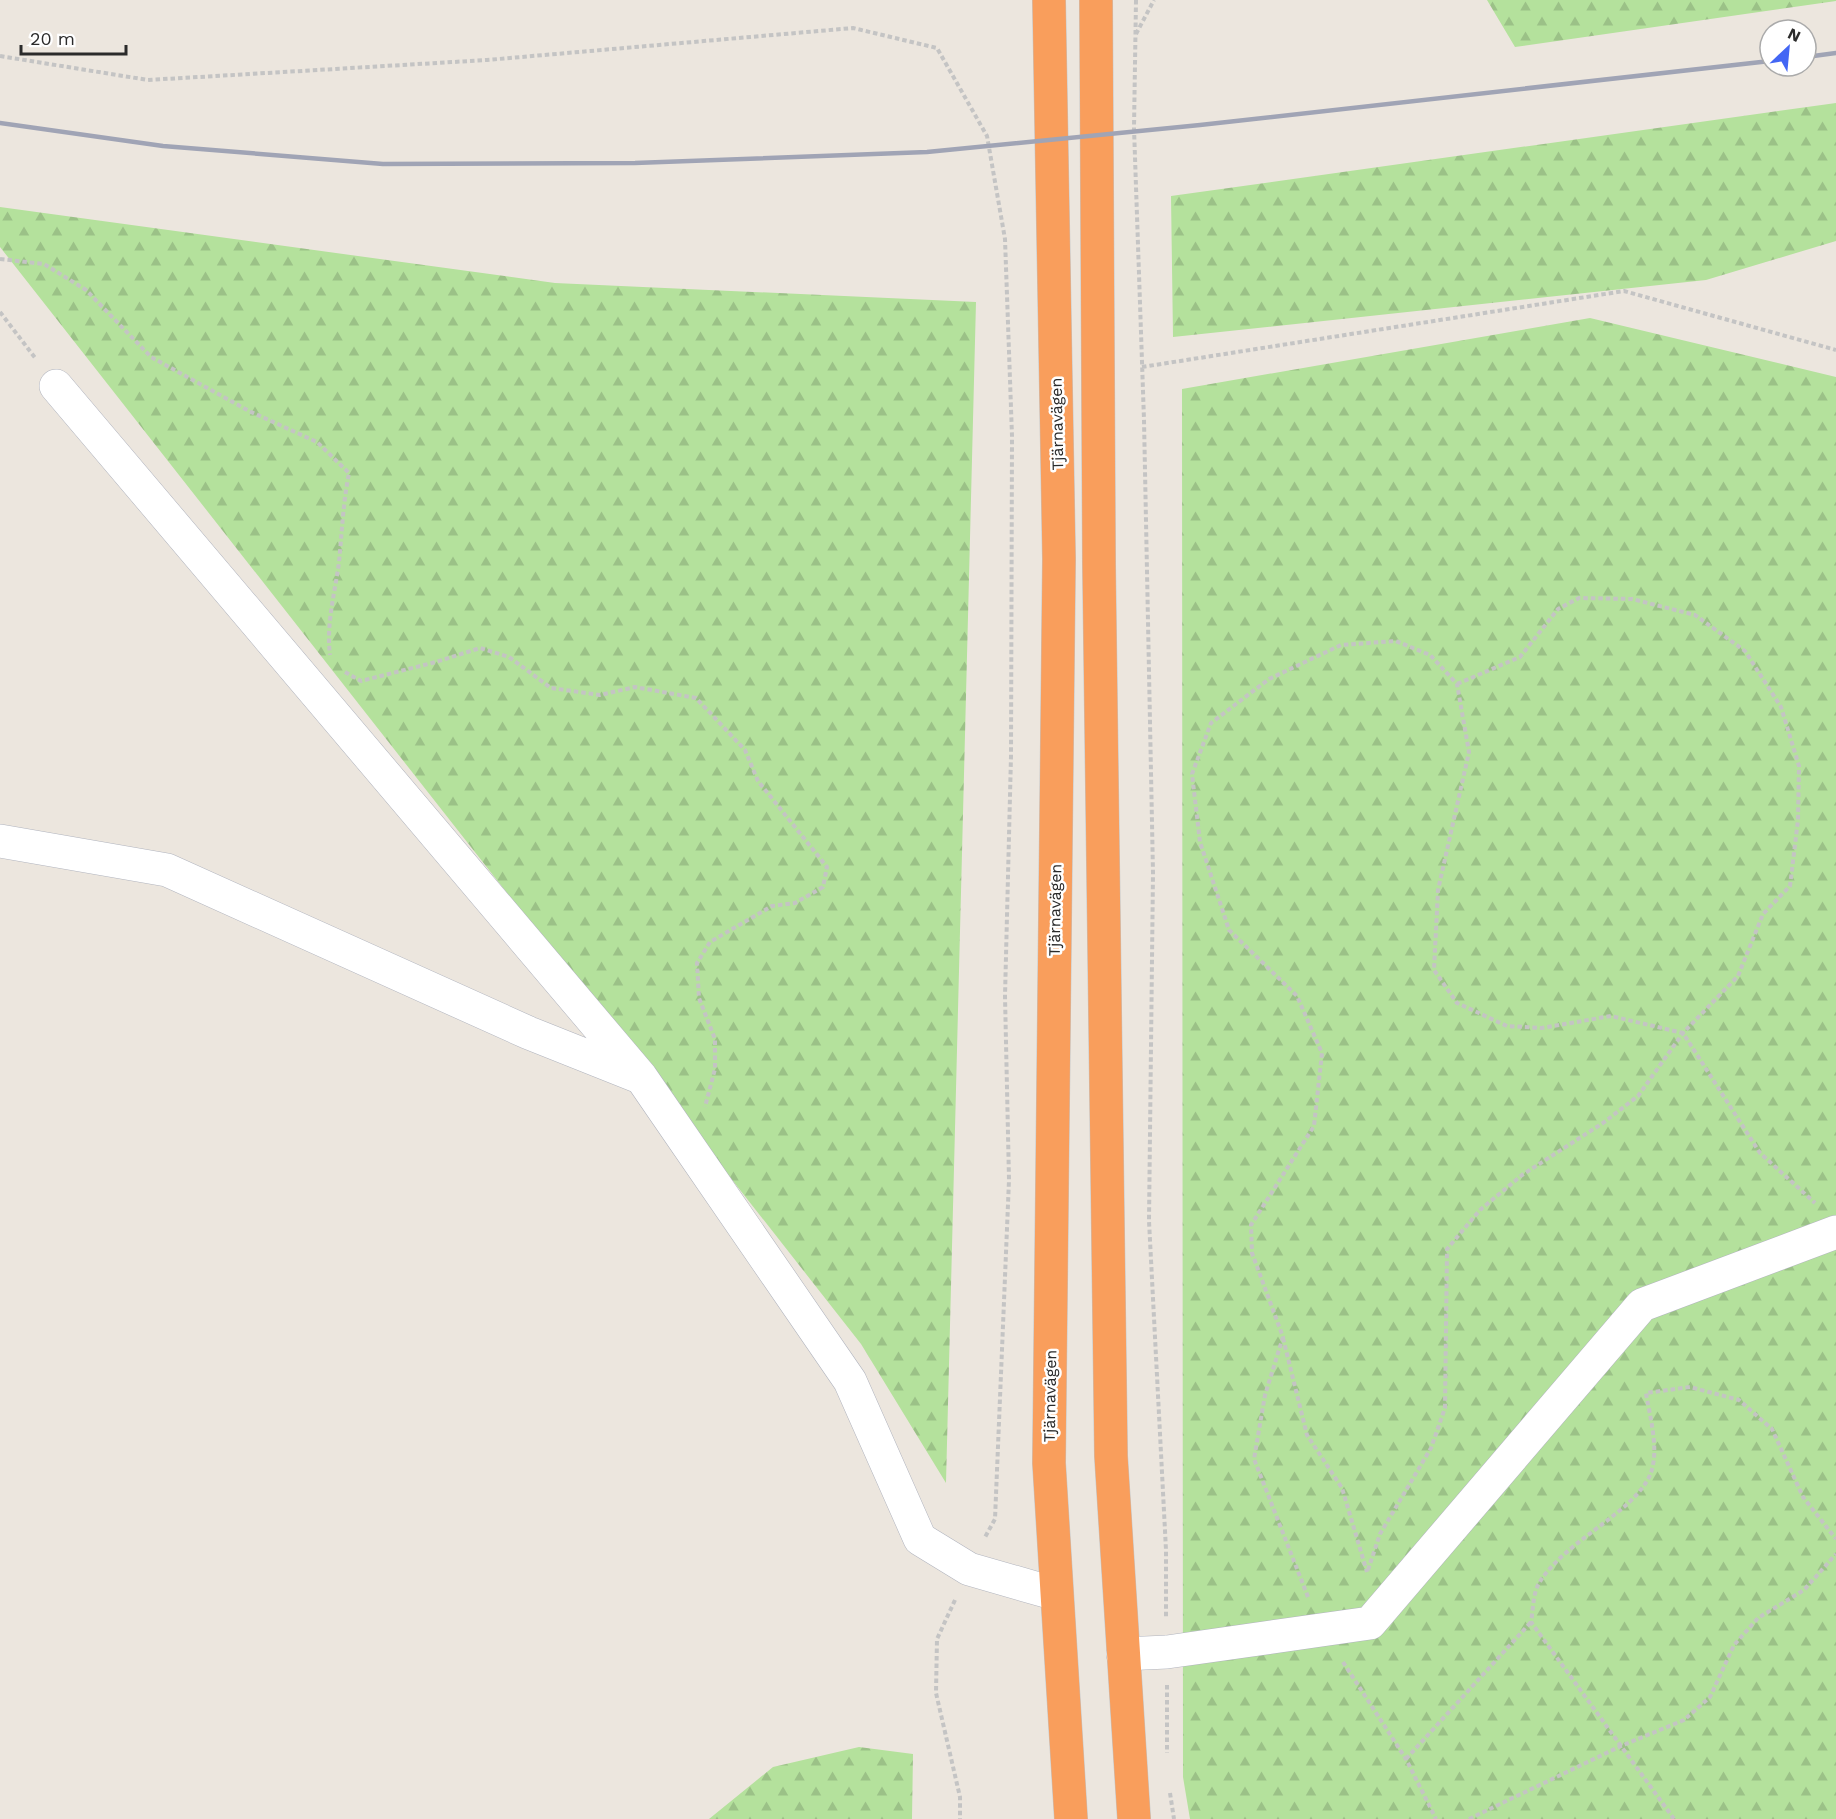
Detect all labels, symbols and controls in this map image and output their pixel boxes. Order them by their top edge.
scale bar [21,18,126,56]
north arrow [1758,18,1818,78]
text: N [1785,24,1804,46]
text: 20 m [30,28,75,49]
street label: Tjärnavägen [1047,377,1067,471]
street label: Tjärnavägen [1045,863,1065,957]
street label: Tjärnavägen [1040,1349,1060,1443]

